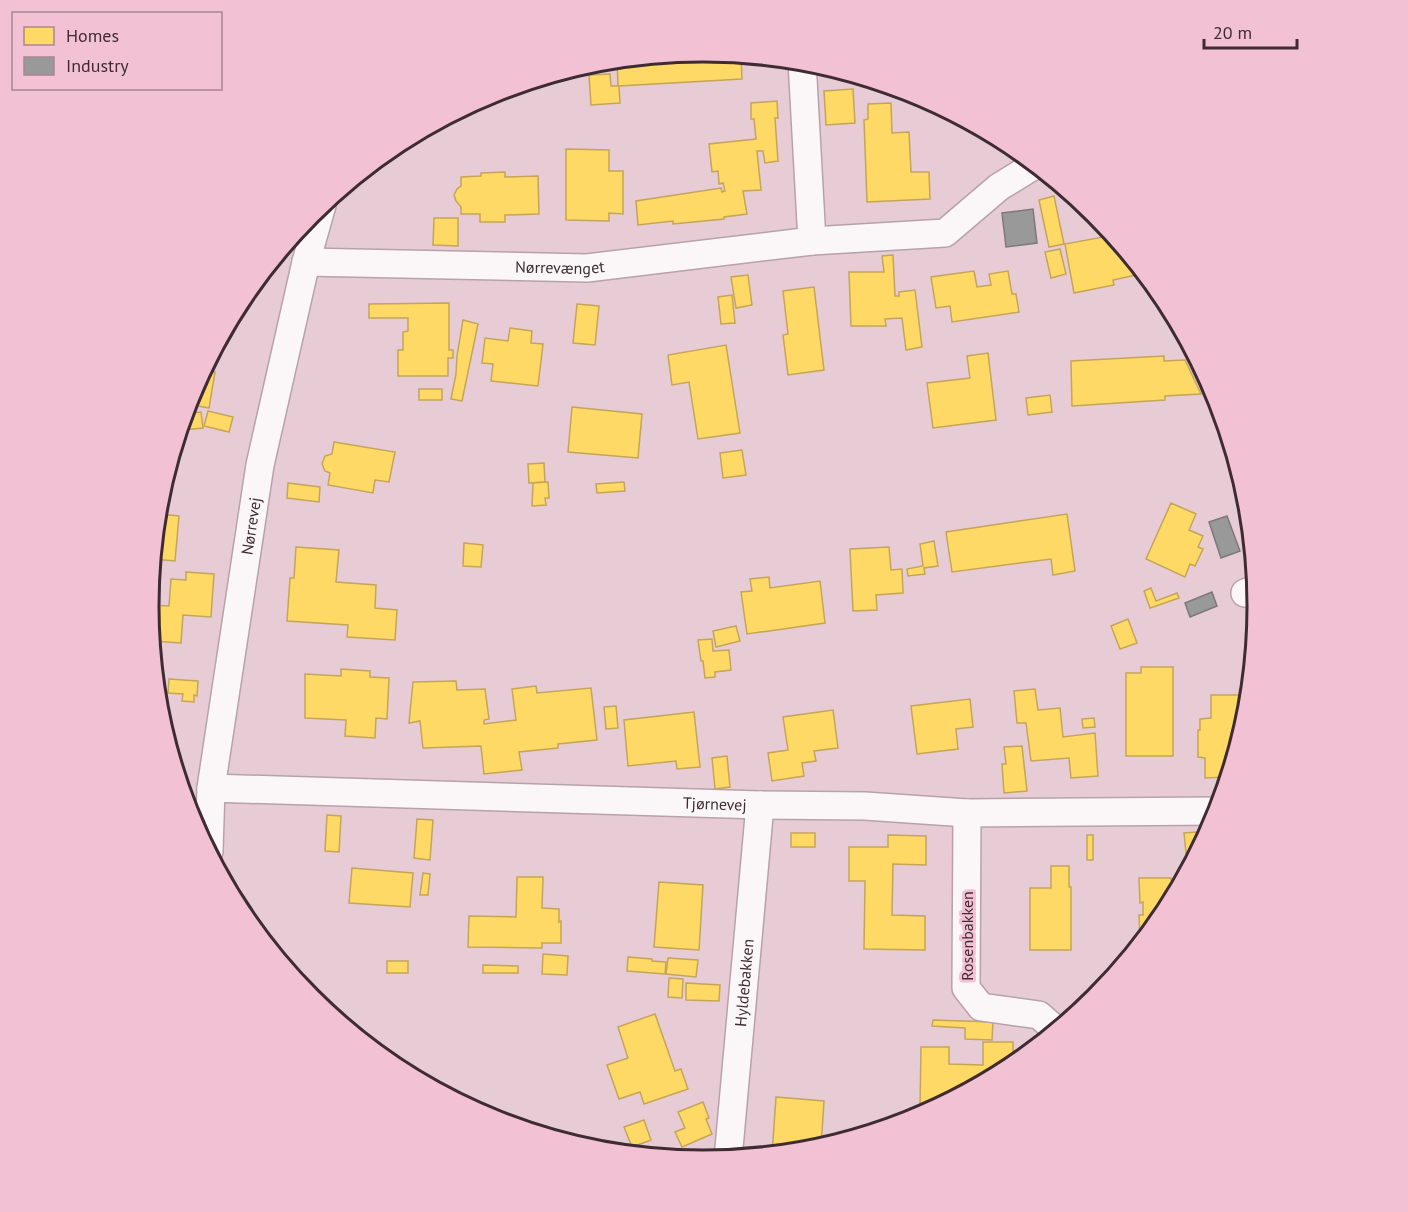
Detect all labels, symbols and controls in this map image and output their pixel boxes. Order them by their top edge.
legend [12,12,222,90]
scale bar [1204,12,1297,50]
text: 20 m [1213,21,1252,44]
text: Homes [66,24,119,47]
text: Industry [66,54,129,77]
street label: Nørrevænget [515,256,606,278]
street label: Nørrevej [237,496,265,556]
street label: Tjørnevej [683,793,747,815]
street label: Rosenbakken [957,891,977,981]
street label: Hyldebakken [730,938,758,1028]

